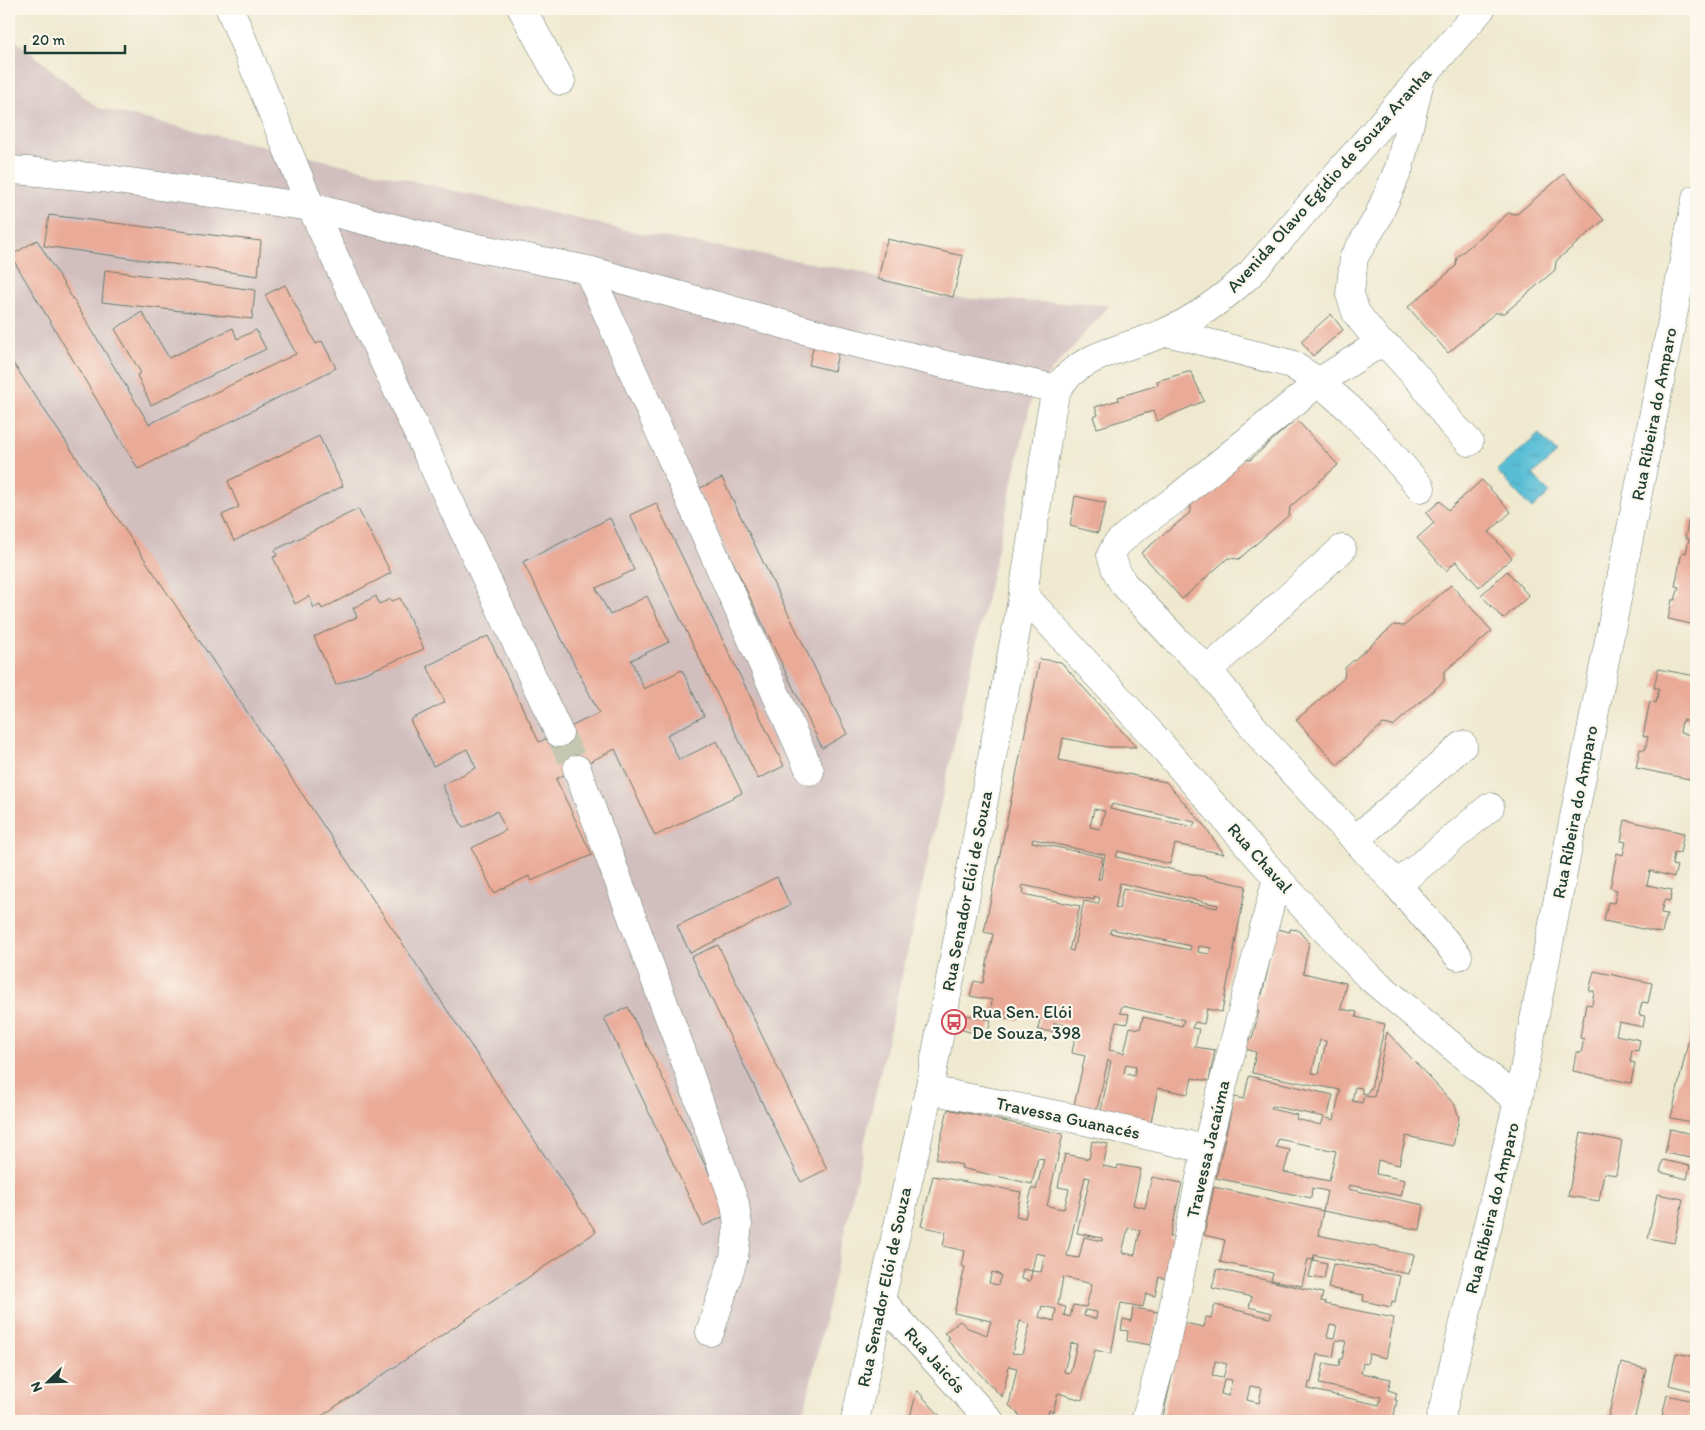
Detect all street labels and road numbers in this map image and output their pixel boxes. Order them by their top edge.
street label: Avenida Olavo Egídio de Souza Aranha [1222,62,1436,297]
street label: Rua Ríbeira do Amparo [1626,326,1682,502]
street label: Rua Ríbeira do Amparo [1547,724,1603,900]
street label: Rua Senador Elói de Souza [937,788,997,993]
street label: Rua Chaval [1223,818,1297,898]
street label: Travessa Jacaúma [1181,1077,1235,1220]
street label: Travessa Guanacés [994,1092,1142,1144]
street label: Rua Ríbeira do Amparo [1460,1120,1524,1296]
street label: Rua Senador Elói de Souza [852,1184,916,1389]
street label: Rua Jaicós [900,1322,970,1398]

